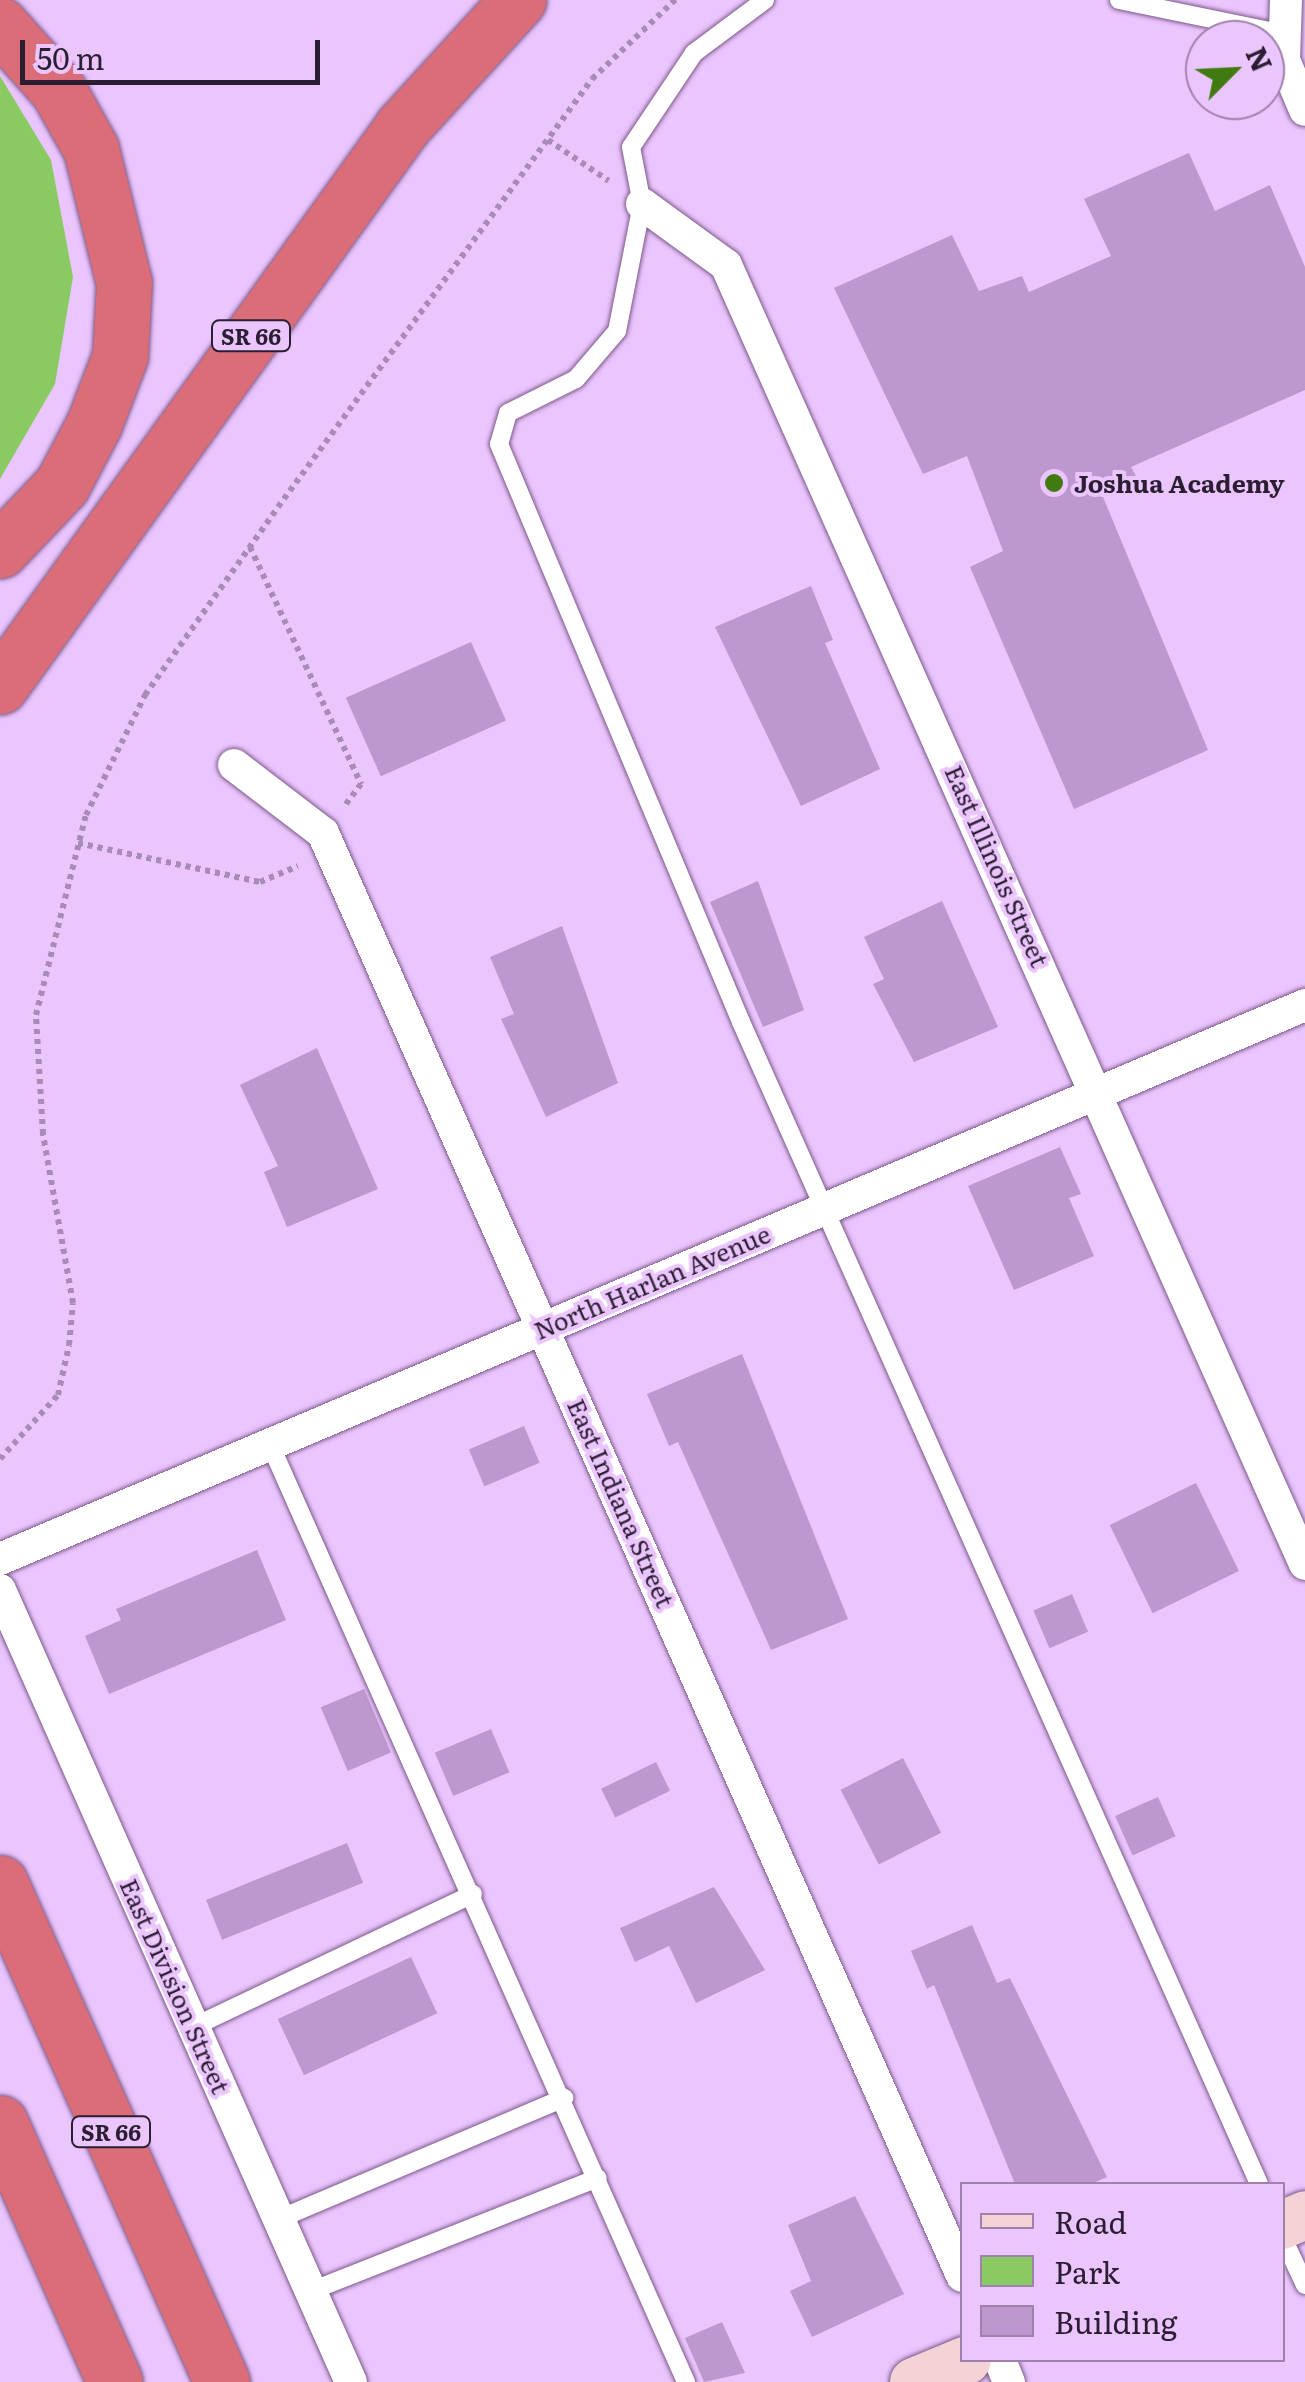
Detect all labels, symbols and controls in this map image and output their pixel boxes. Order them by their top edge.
scale bar [25,20,325,82]
north arrow [1185,20,1285,120]
text: 50 m [37,35,105,79]
text: N [1237,39,1285,78]
road number: SR 66 [211,319,291,353]
place label: Joshua Academy [1074,468,1284,498]
marker: Joshua Academy [1043,472,1065,494]
street label: East Illinois Street [939,760,1055,972]
street label: North Harlan Avenue [529,1219,775,1345]
street label: East Indiana Street [561,1394,681,1612]
street label: East Division Street [114,1874,236,2098]
road number: SR 66 [71,2115,151,2149]
legend [960,2182,1285,2362]
text: Road [1054,2199,1127,2243]
text: Park [1054,2249,1120,2293]
text: Building [1054,2299,1178,2343]

